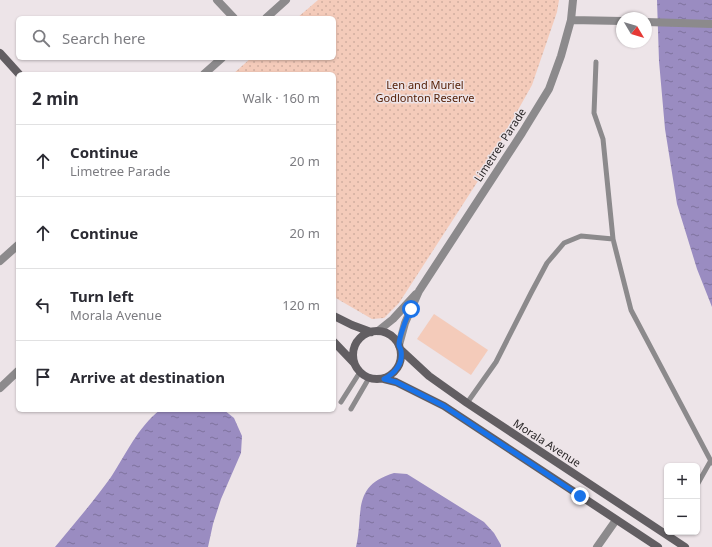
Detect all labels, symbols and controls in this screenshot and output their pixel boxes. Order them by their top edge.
north arrow [616,12,652,48]
search box [16,16,336,60]
icon: search [30,27,52,49]
text: Search here [62,28,145,48]
park label: Len and Muriel Godlonton Reserve [376,77,474,105]
text: 2 min [32,87,79,110]
text: Walk · 160 m [242,89,320,107]
street label: Limetree Parade [470,105,529,184]
text: Continue [70,142,138,162]
icon: ahead [32,150,54,172]
text: 20 m [290,152,320,170]
text: Limetree Parade [70,162,170,180]
icon: ahead [32,222,54,244]
text: Continue [70,223,138,243]
text: 20 m [290,224,320,242]
text: Turn left [70,286,134,306]
icon: left [32,294,54,316]
text: 120 m [282,296,320,314]
route start [402,300,420,318]
text: Morala Avenue [70,306,162,324]
icon: arrive [32,366,54,388]
text: Arrive at destination [70,367,225,387]
street label: Morala Avenue [511,415,584,470]
map controls [664,463,700,535]
button: + [664,463,700,499]
route end [571,487,589,505]
button: − [664,499,700,535]

